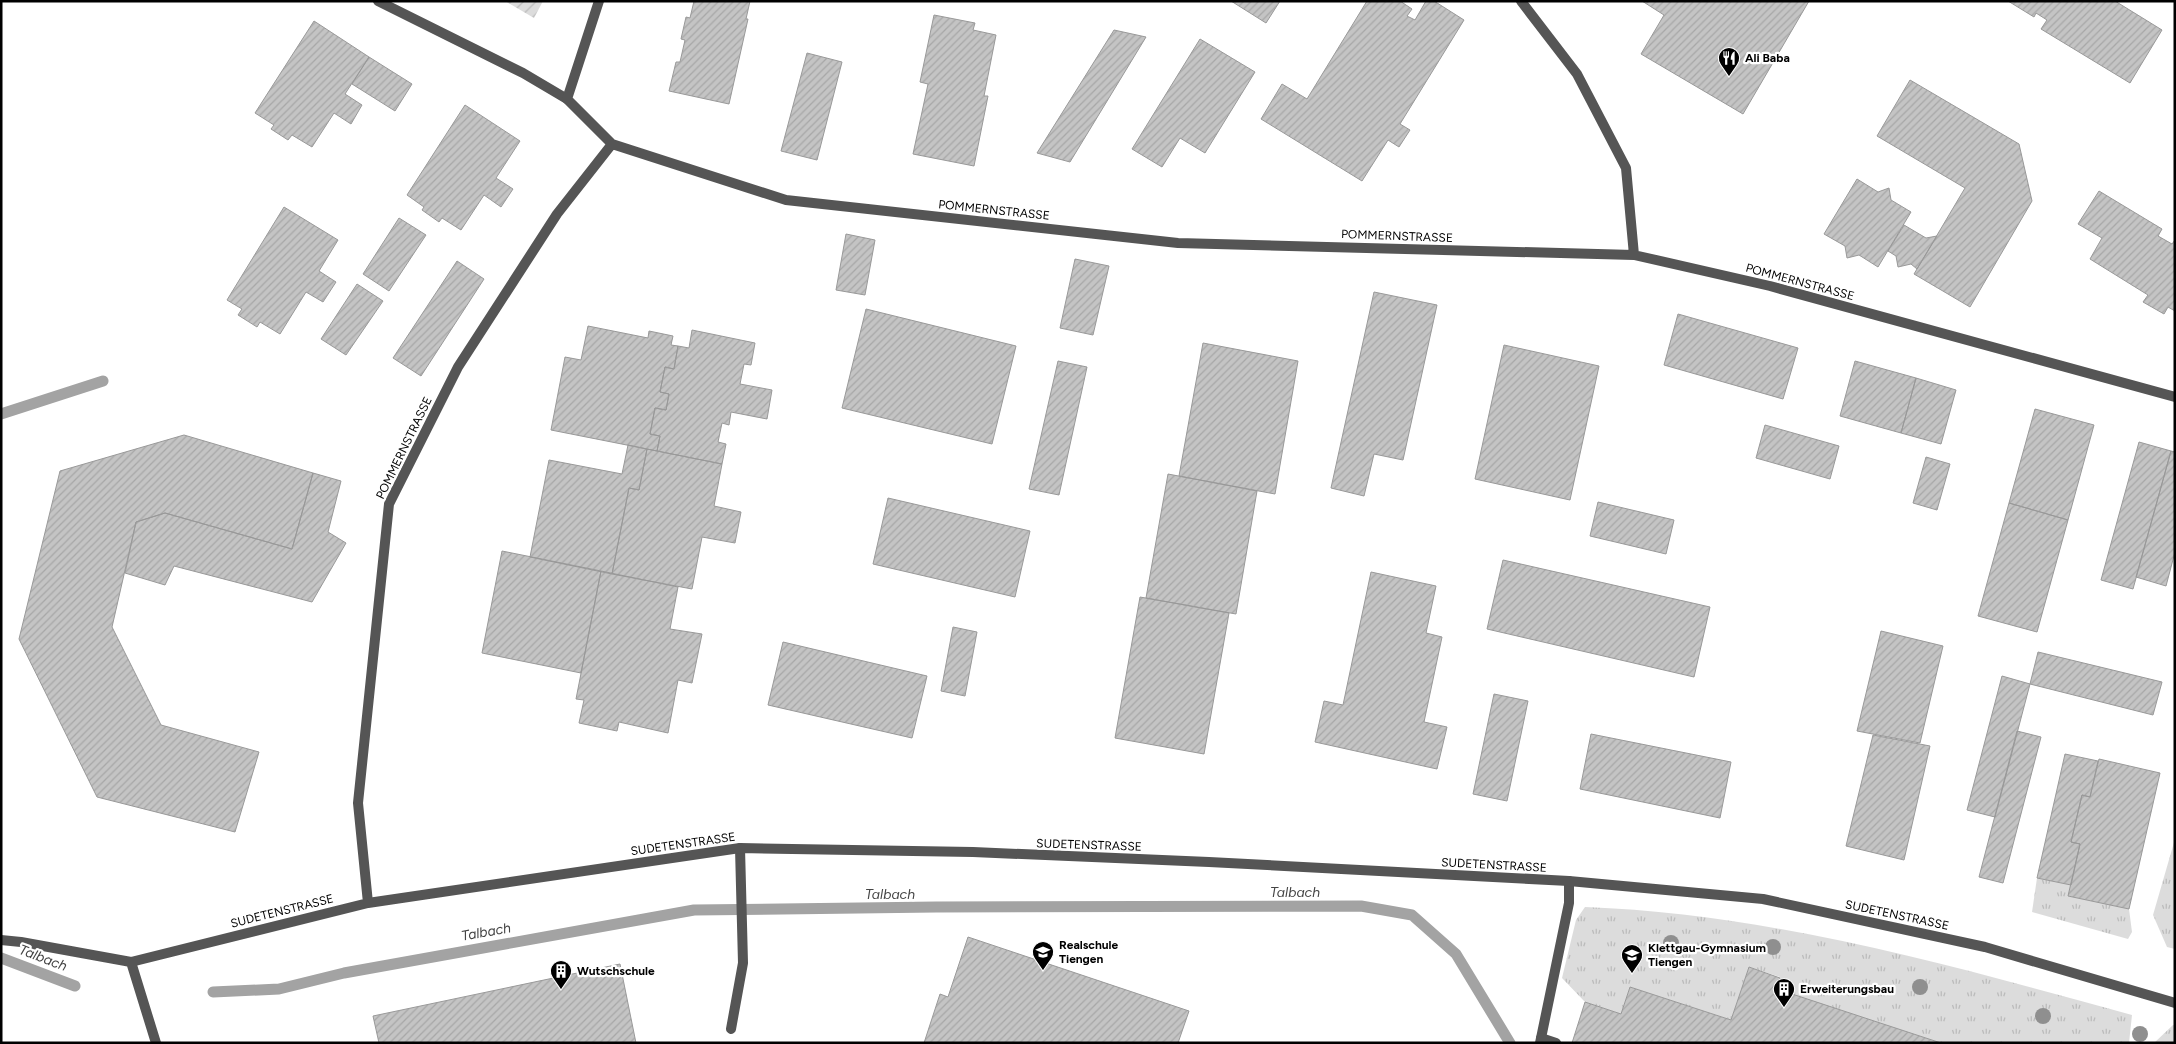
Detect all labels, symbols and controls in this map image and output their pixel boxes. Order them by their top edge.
restaurant icon: Ali Baba [1717,46,1741,77]
place label: Ali Baba [1745,51,1790,65]
street label: POMMERNSTRASSE [938,197,1050,223]
street label: POMMERNSTRASSE [1341,227,1453,245]
street label: POMMERNSTRASSE [1744,261,1856,303]
street label: POMMERNSTRASSE [373,395,435,501]
street label: SUDETENSTRASSE [630,830,736,858]
street label: SUDETENSTRASSE [1036,836,1142,854]
street label: SUDETENSTRASSE [1441,855,1547,875]
water label: Talbach [1270,884,1320,901]
water label: Talbach [865,886,915,903]
street label: SUDETENSTRASSE [229,891,335,931]
street label: SUDETENSTRASSE [1844,897,1950,933]
water label: Talbach [460,919,512,945]
place label: Realschule Tiengen [1059,938,1118,966]
school or university icon: Realschule Tiengen [1031,940,1055,971]
water label: Talbach [17,941,70,975]
place label: Klettgau-Gymnasium Tiengen [1648,941,1766,969]
school or university icon: Klettgau-Gymnasium Tiengen [1620,943,1644,974]
building icon: Wutschschule [549,959,573,990]
place label: Wutschschule [577,964,655,978]
building icon: Erweiterungsbau [1772,977,1796,1008]
place label: Erweiterungsbau [1800,982,1894,996]

